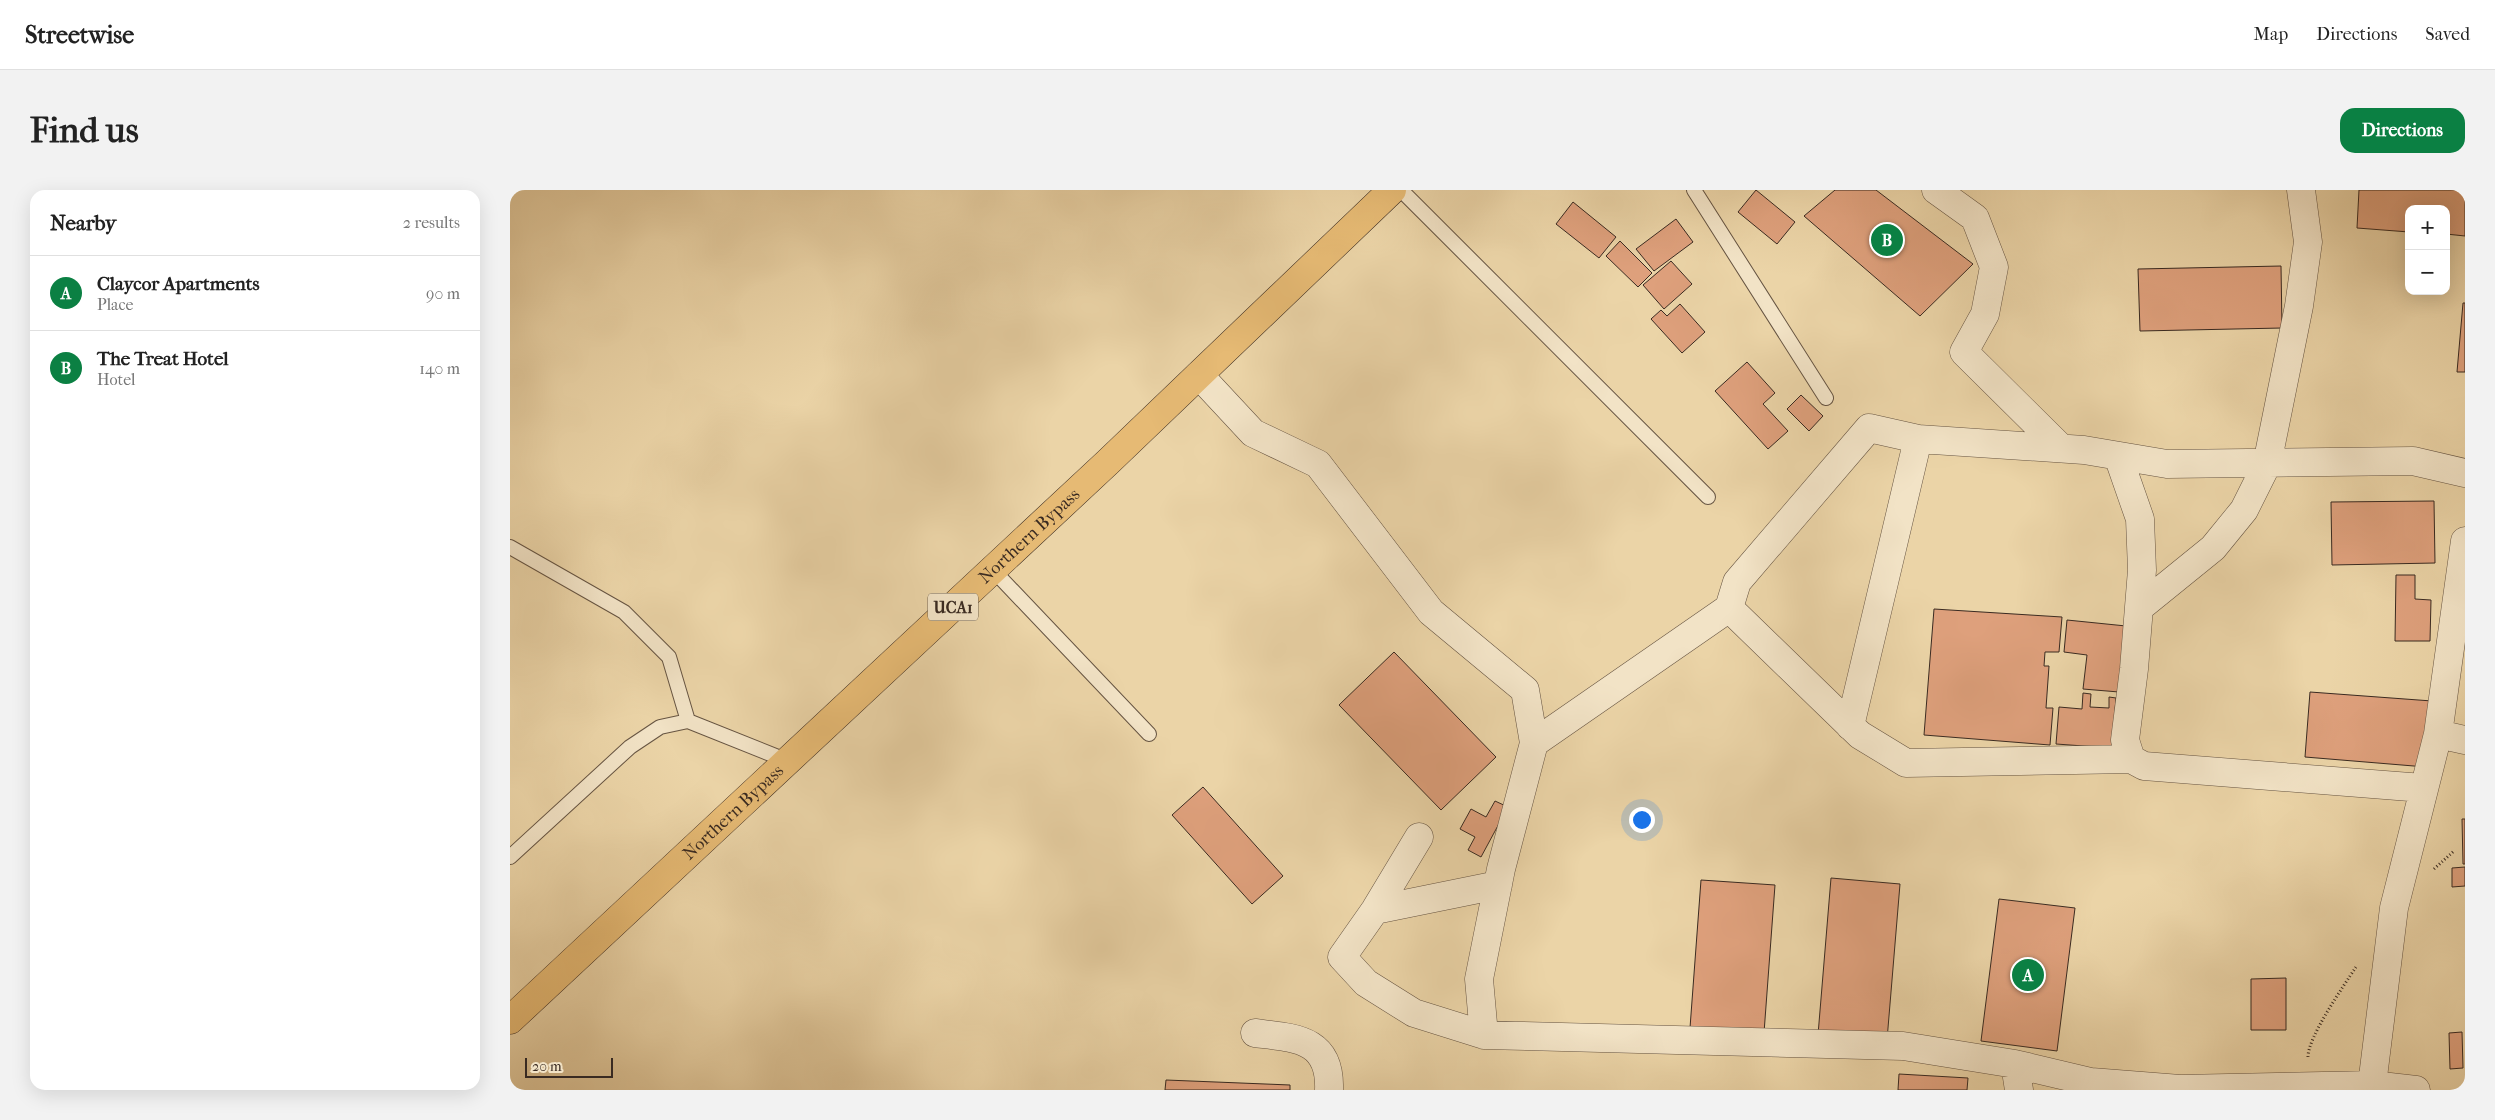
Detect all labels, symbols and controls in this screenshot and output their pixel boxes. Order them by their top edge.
text: Streetwise [25,21,134,49]
text: Map [2254,24,2288,45]
text: Directions [2316,24,2397,45]
text: Saved [2425,24,2470,45]
button: Directions [2340,108,2465,153]
text: Find us [30,110,139,151]
map controls [2405,205,2450,295]
button: + [2405,205,2450,250]
text: Nearby [50,211,116,235]
text: 2 results [403,213,460,232]
pin: B [1871,221,1903,259]
button: − [2405,250,2450,295]
text: Claycor Apartments [97,273,260,295]
text: A [61,284,71,303]
text: 90 m [426,284,460,303]
text: Place [97,295,133,314]
text: The Treat Hotel [97,348,228,370]
text: B [61,359,71,378]
text: 140 m [419,359,460,378]
text: Hotel [97,370,135,389]
street label: Northern Bypass [975,484,1084,588]
road number: UCA1 [928,594,978,621]
street label: Northern Bypass [679,760,788,864]
your location [1629,807,1655,833]
pin: A [2012,956,2044,994]
scale bar [525,1055,612,1078]
text: 20 m [532,1058,562,1075]

